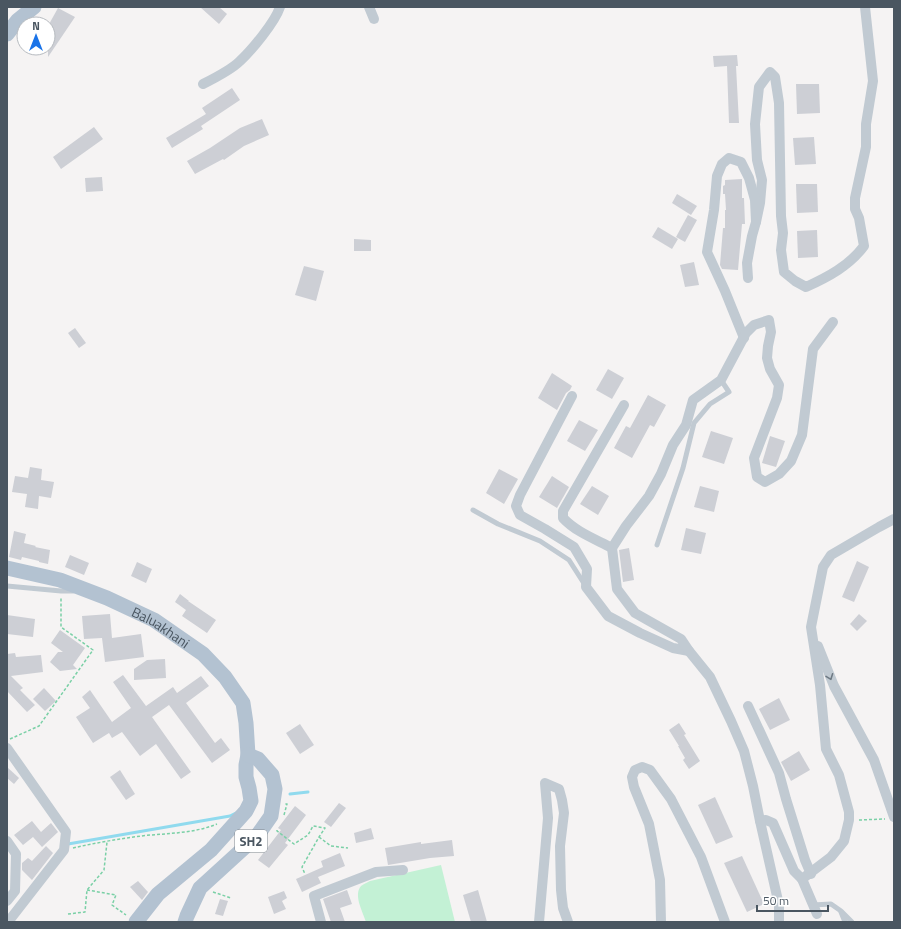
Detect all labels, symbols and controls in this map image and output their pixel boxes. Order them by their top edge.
north arrow [16,16,56,56]
text: N [32,18,40,34]
street label: Baluakhani [129,601,195,653]
one-way arrow [826,673,834,680]
road number: SH2 [235,830,267,852]
scale bar [757,887,828,913]
text: 50 m [763,891,789,910]

